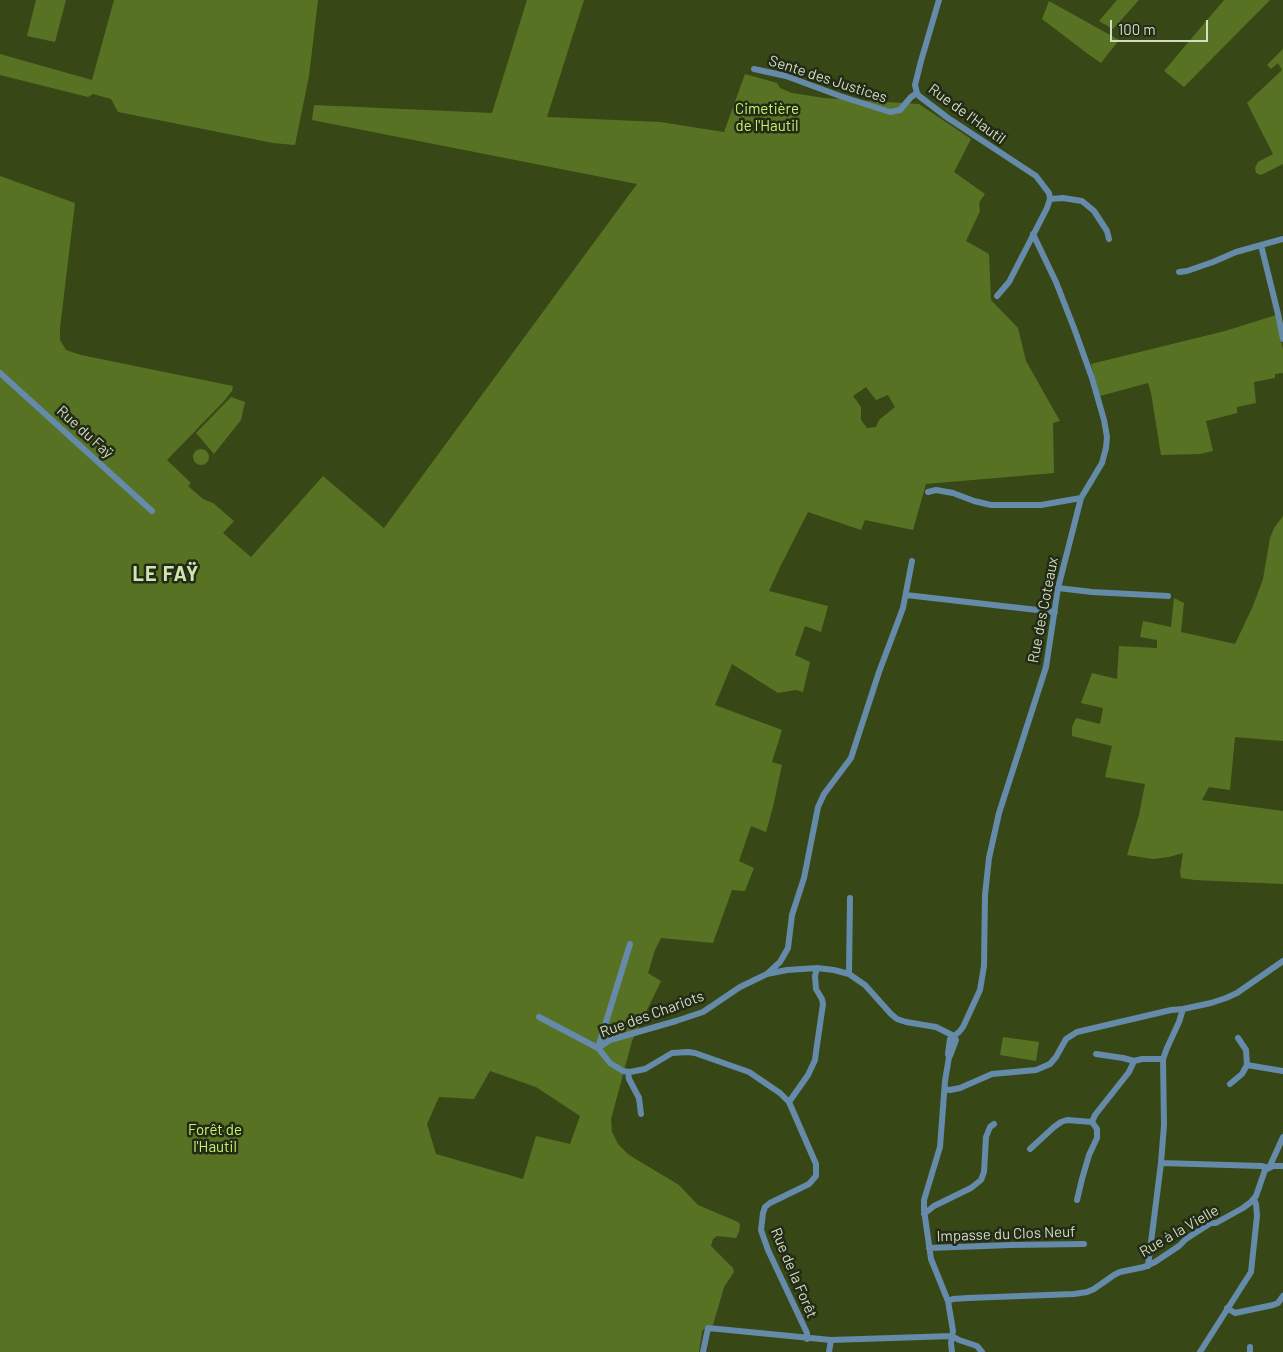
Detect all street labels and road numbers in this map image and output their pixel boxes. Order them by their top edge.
street label: Sente des Justices [767,51,889,107]
street label: Rue de l'Hautil [925,80,1009,148]
street label: Rue du Faÿ [53,402,117,462]
street label: Rue des Coteaux [1024,555,1062,665]
street label: Rue des Chariots [598,987,706,1041]
street label: Rue à la Vielle [1136,1201,1222,1261]
street label: Impasse du Clos Neuf [936,1223,1076,1245]
street label: Rue de la Forêt [767,1225,821,1321]

